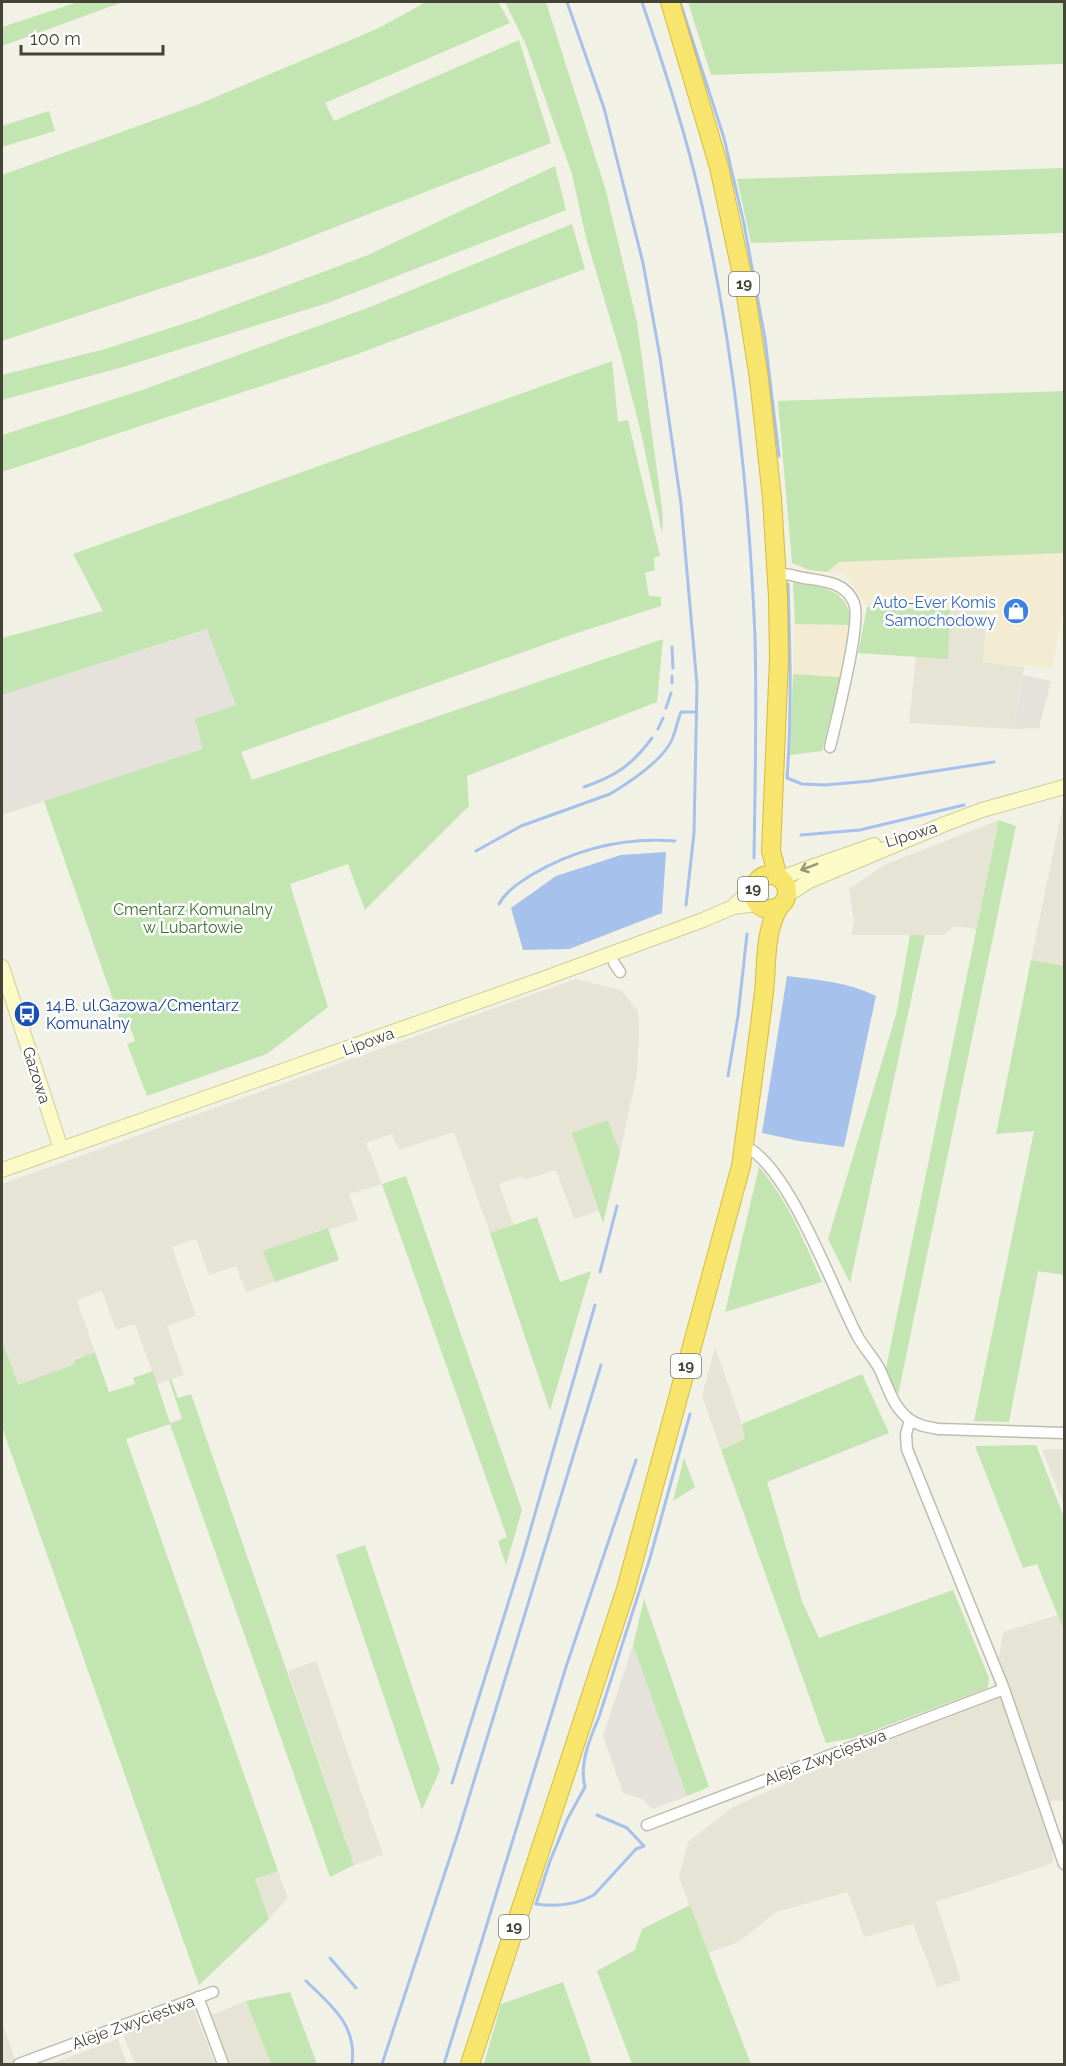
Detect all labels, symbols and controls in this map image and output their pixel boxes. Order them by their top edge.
scale bar [21,18,164,56]
text: 100 m [30,28,81,49]
road number: 19 [729,272,759,296]
place label: Auto-Ever Komis Samochodowy [873,593,996,630]
shop icon: Auto-Ever Komis Samochodowy [1001,596,1031,626]
street label: Lipowa [883,818,939,851]
one-way arrow [800,862,819,873]
road number: 19 [738,877,768,901]
park label: Cmentarz Komunalny w Lubartowie [113,900,273,937]
place label: 14.B. ul.Gazowa/Cmentarz Komunalny [46,996,239,1033]
bus stop icon: 14.B. ul.Gazowa/Cmentarz Komunalny [12,999,42,1029]
street label: Lipowa [340,1023,397,1060]
street label: Gazowa [18,1044,55,1106]
road number: 19 [671,1354,701,1378]
street label: Aleje Zwycięstwa [762,1725,889,1789]
road number: 19 [499,1915,529,1939]
street label: Aleje Zwycięstwa [69,1991,197,2053]

